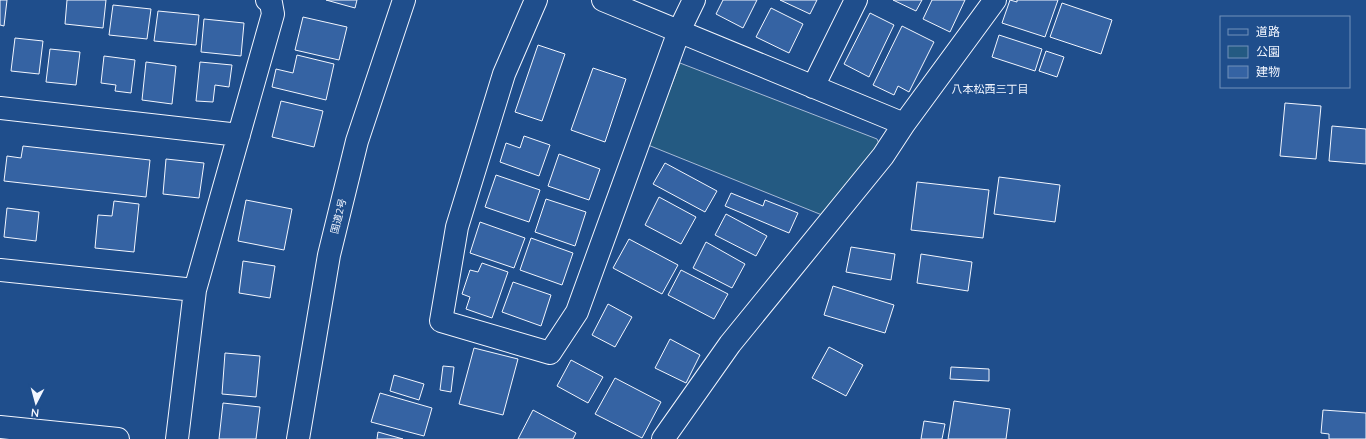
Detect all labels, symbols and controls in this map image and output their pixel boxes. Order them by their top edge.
legend [1220,16,1350,88]
text: 道路 [1256,24,1280,40]
text: 公園 [1256,44,1280,60]
text: 建物 [1256,64,1280,80]
district label: 八本松西三丁目 [952,82,1029,97]
street label: 国道2号 [328,197,350,235]
north arrow [16,383,56,423]
text: N [30,405,40,420]

